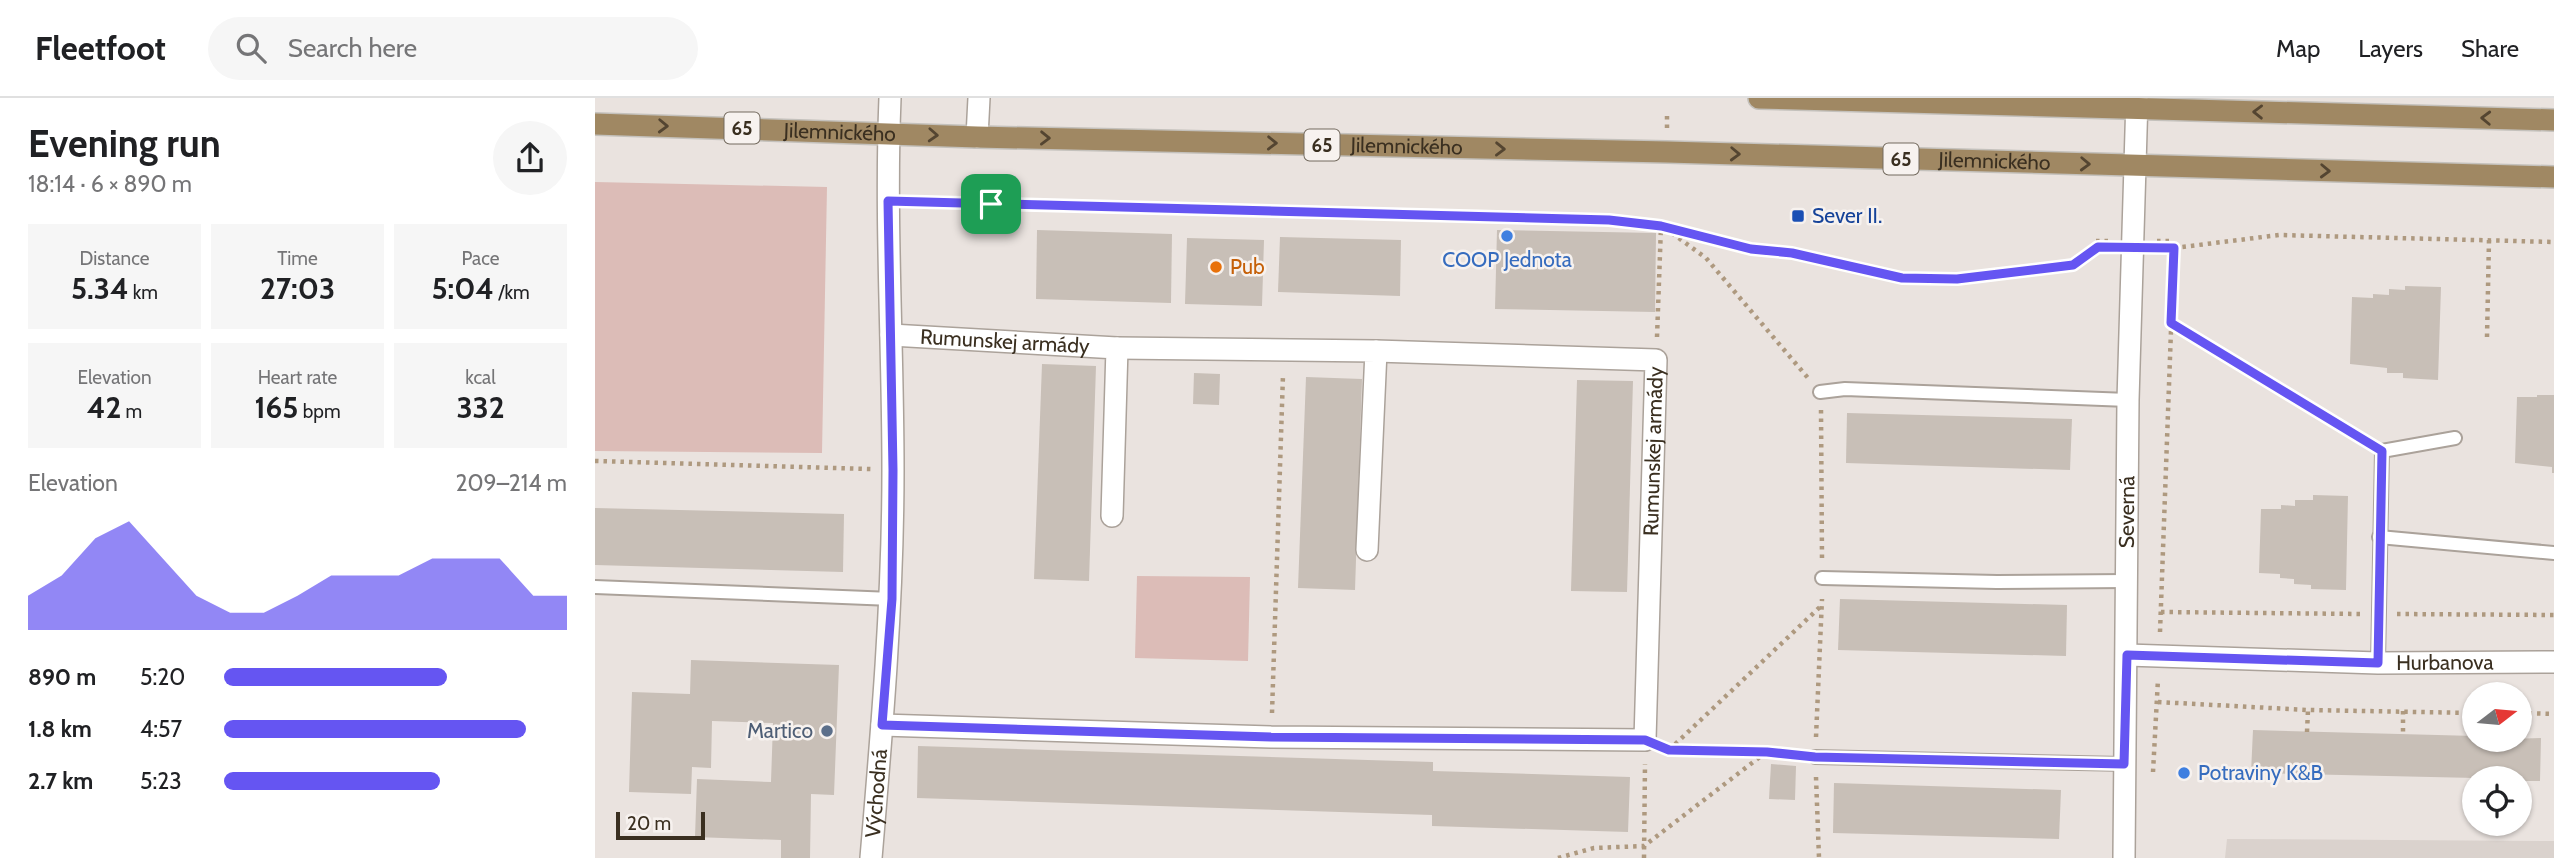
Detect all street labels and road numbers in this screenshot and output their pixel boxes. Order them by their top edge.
road number: 65 [725,112,759,144]
street label: Jilemnického [782,117,896,146]
road number: 65 [1305,130,1339,160]
street label: Jilemnického [1349,132,1463,160]
road number: 65 [1883,143,1919,174]
street label: Jilemnického [1937,147,2051,175]
street label: Rumunskej armády [919,324,1091,358]
street label: Rumunskej armády [1638,366,1668,537]
street label: Severná [2114,476,2139,548]
street label: Hurbanova [2396,649,2494,675]
street label: Východná [860,748,892,839]

